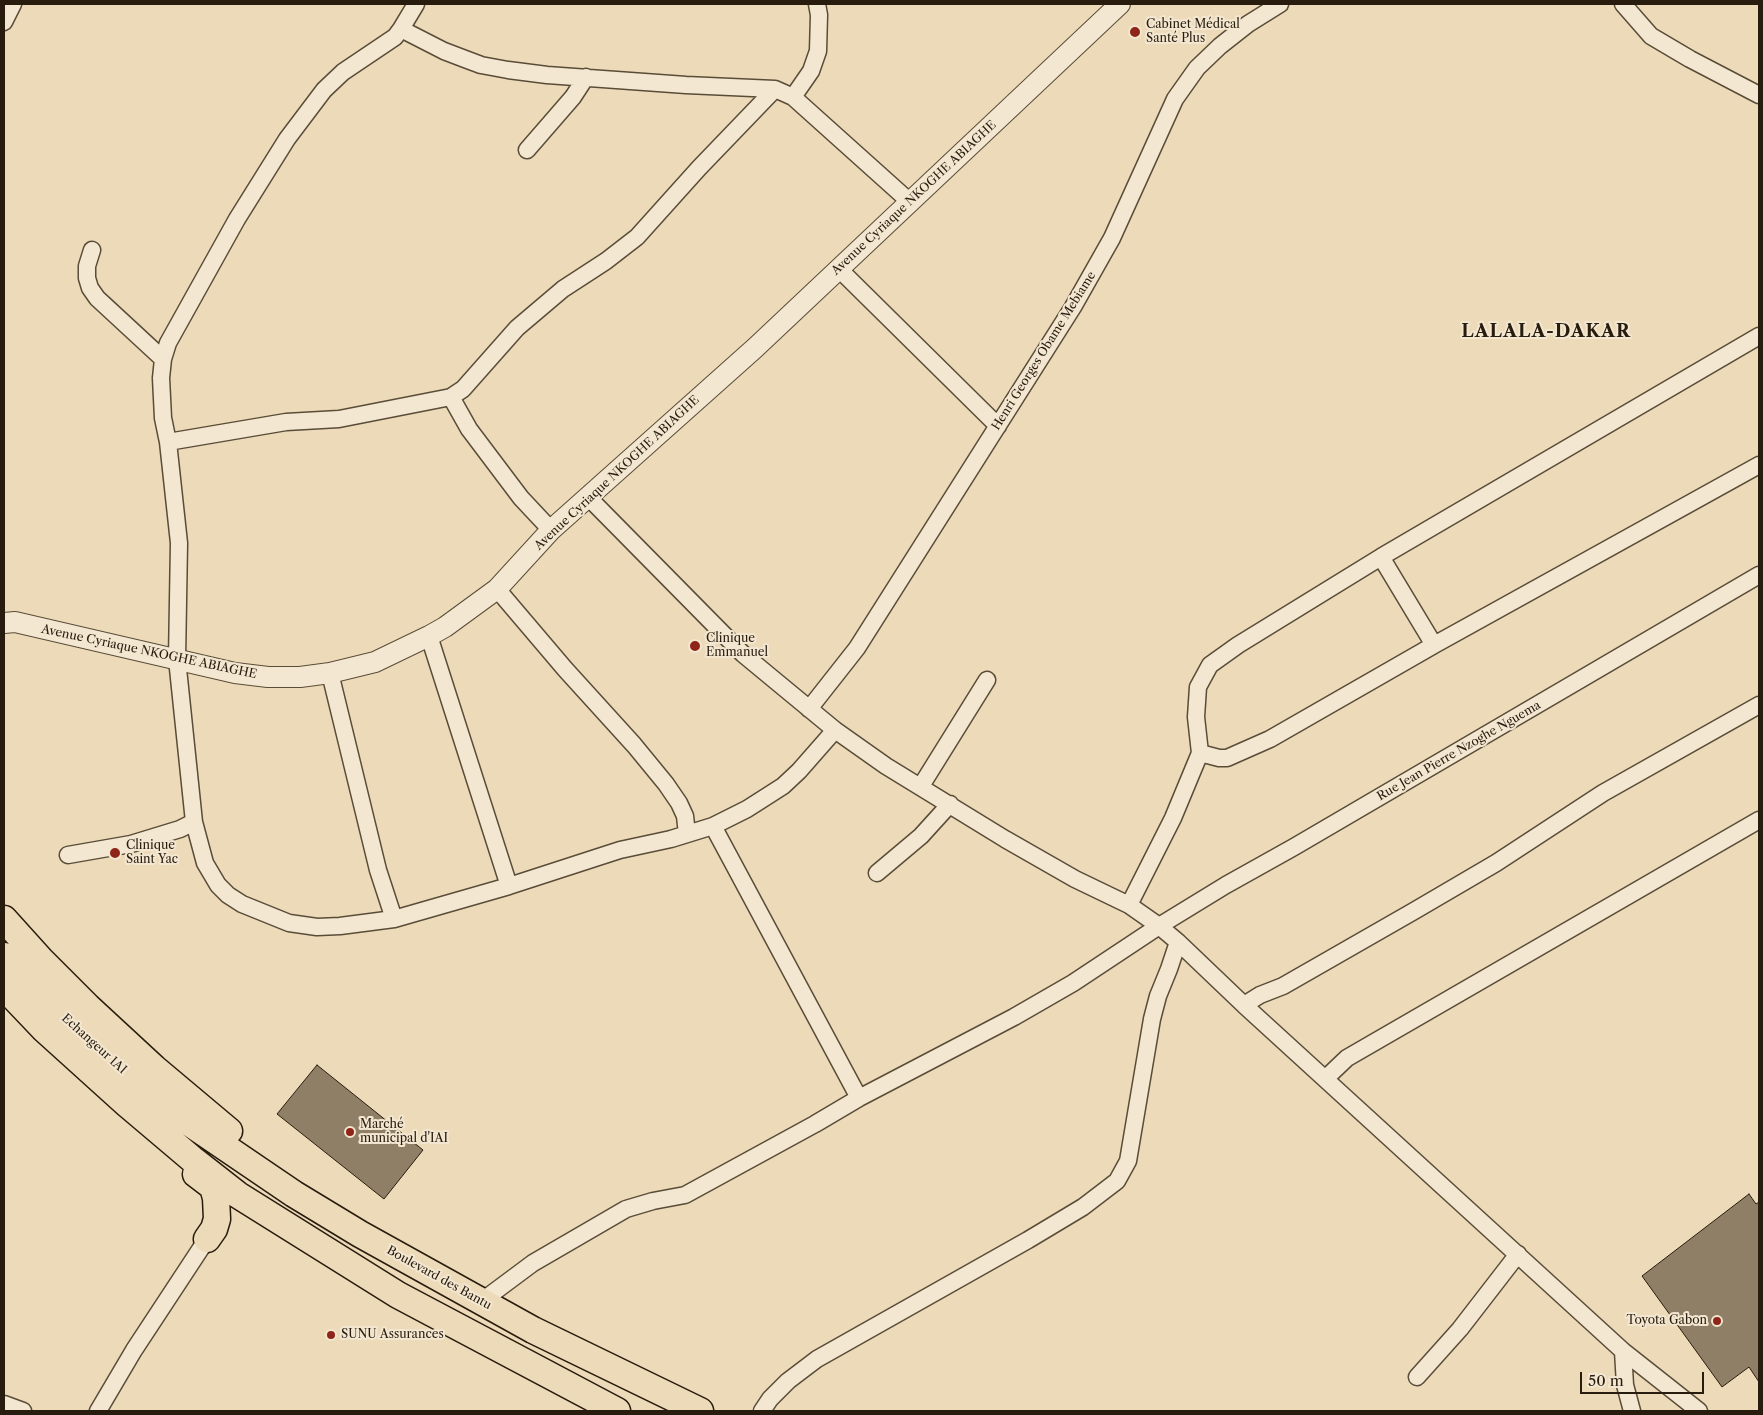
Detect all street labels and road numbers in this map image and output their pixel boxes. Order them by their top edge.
street label: Avenue Cyriaque NKOGHE ABIAGHE [829,118,999,278]
street label: Henri Georges Obame Mebiame [989,269,1099,433]
street label: Avenue Cyriaque NKOGHE ABIAGHE [532,393,702,553]
street label: Avenue Cyriaque NKOGHE ABIAGHE [40,622,258,682]
street label: Rue Jean Pierre Nzoghe Nguema [1375,698,1543,804]
street label: Echangeur IAI [59,1011,129,1077]
street label: Boulevard des Bantu [384,1243,494,1313]

